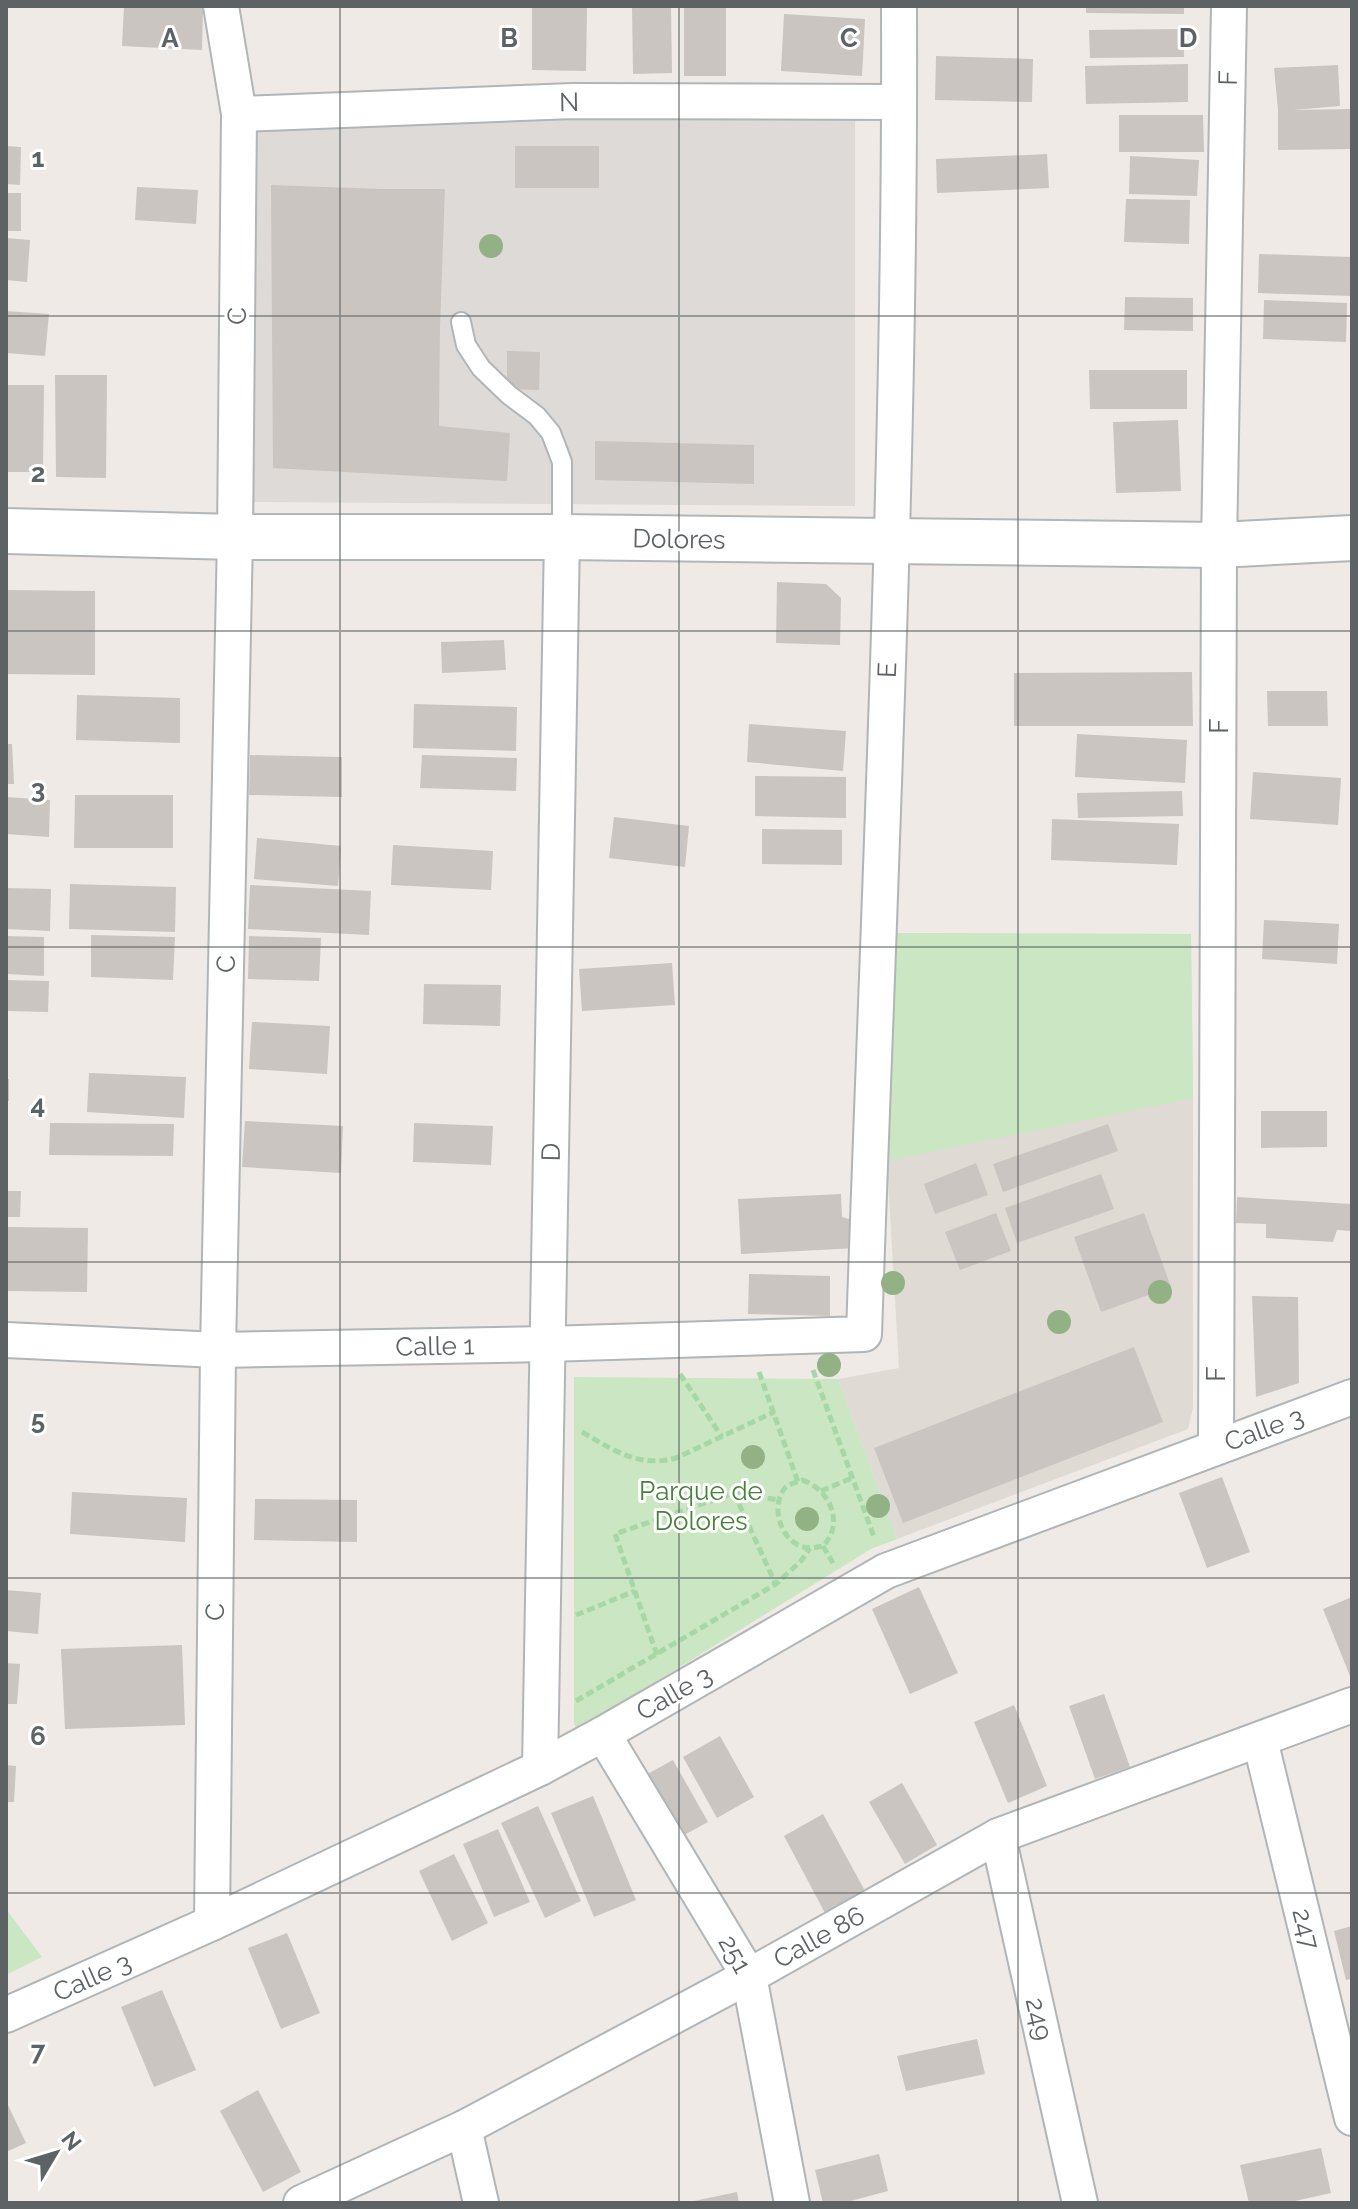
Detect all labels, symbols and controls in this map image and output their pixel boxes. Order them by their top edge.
text: A [161,23,179,53]
text: B [500,23,518,53]
text: C [840,23,858,53]
text: D [1179,23,1197,53]
street label: F [1213,70,1243,86]
street label: N [559,87,579,117]
text: 1 [32,143,45,173]
street label: C [222,307,252,325]
text: 2 [31,458,45,488]
street label: Dolores [632,523,726,555]
street label: E [872,662,902,678]
street label: F [1204,718,1234,734]
text: 3 [31,774,45,804]
street label: C [211,955,241,973]
text: 4 [31,1090,45,1120]
street label: D [536,1142,566,1162]
street label: Calle 1 [395,1330,475,1362]
street label: F [1201,1366,1231,1382]
street label: Calle 3 [1220,1401,1308,1457]
text: 5 [31,1405,45,1435]
park label: Parque de Dolores [639,1476,763,1536]
street label: C [200,1603,230,1621]
street label: Calle 3 [631,1660,717,1726]
text: 6 [30,1721,46,1751]
street label: Calle 86 [768,1900,870,1974]
street label: 247 [1286,1905,1326,1953]
street label: 251 [712,1930,758,1978]
street label: Calle 3 [48,1947,136,2007]
street label: 249 [1020,1995,1058,2043]
text: 7 [31,2036,46,2066]
north arrow [16,2113,96,2193]
text: N [56,2126,87,2155]

